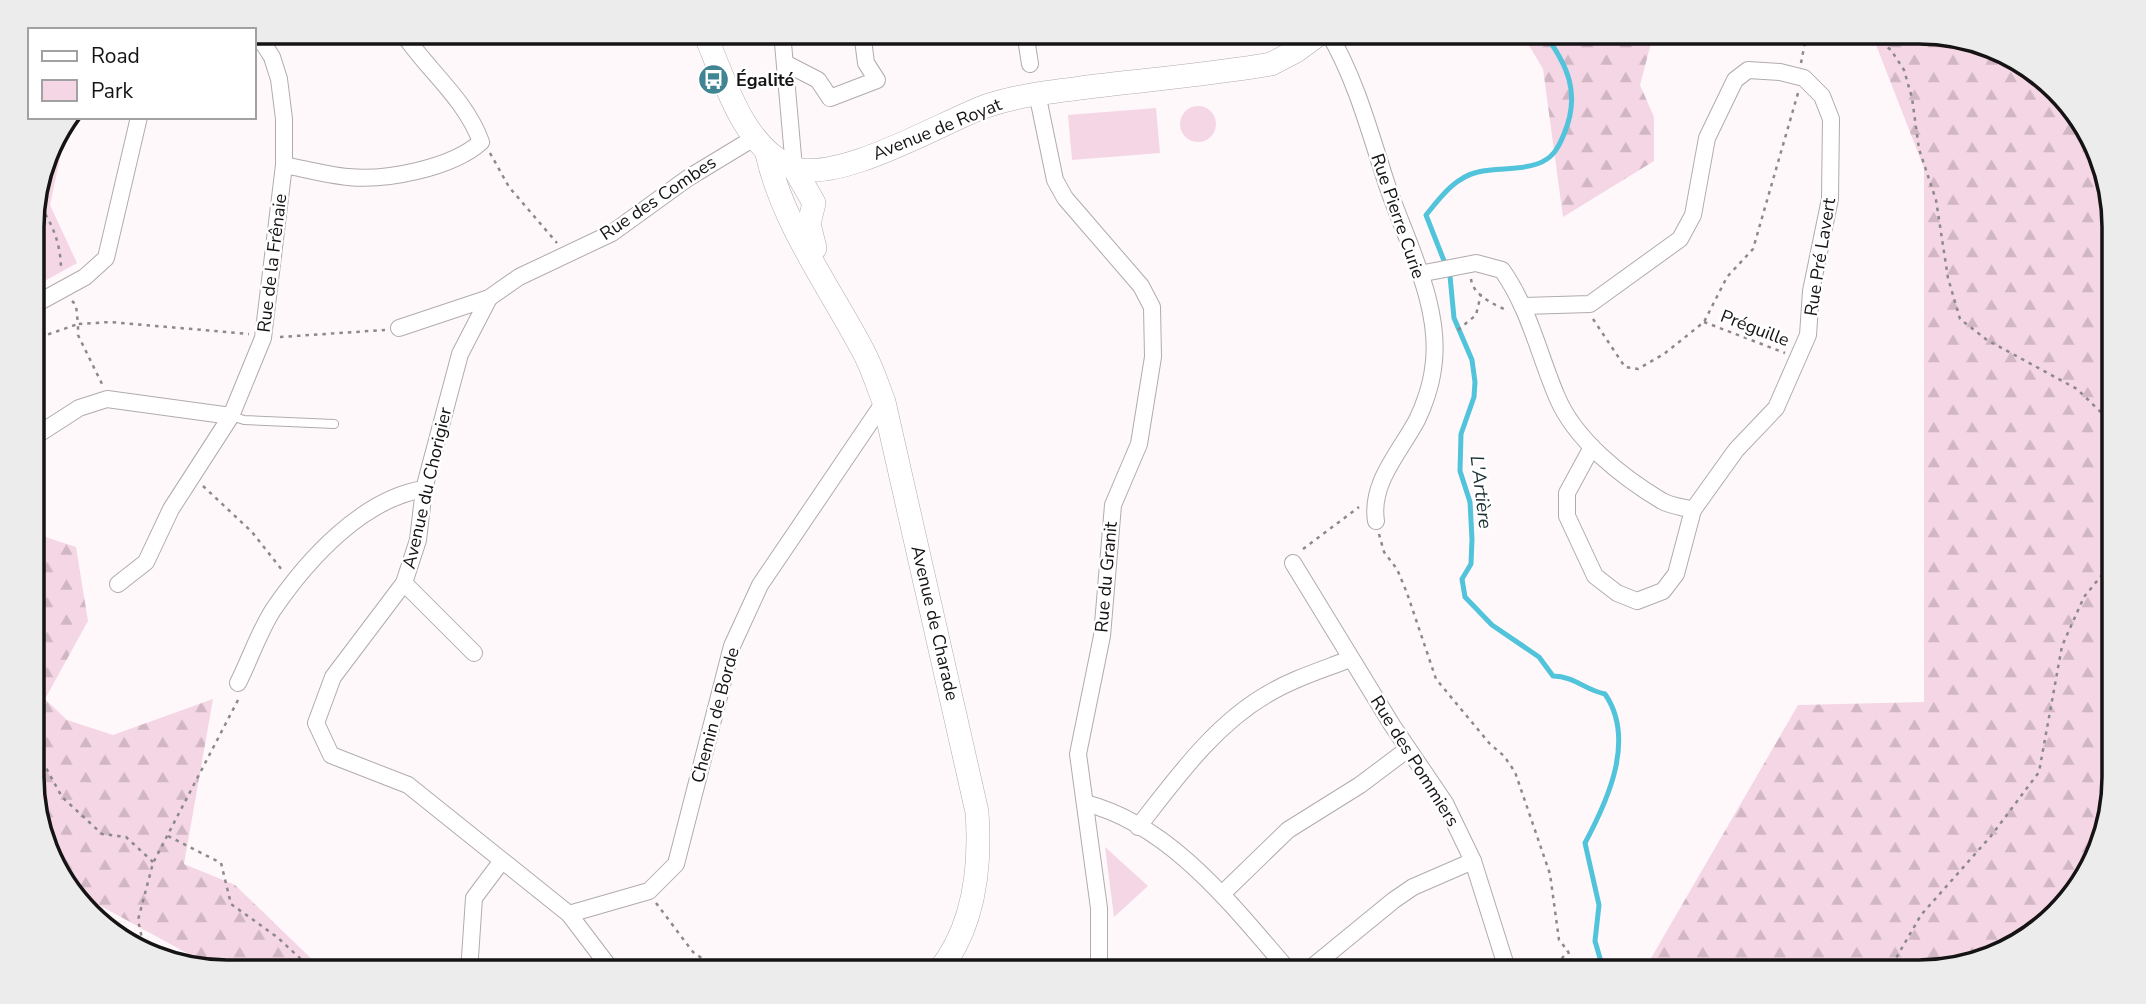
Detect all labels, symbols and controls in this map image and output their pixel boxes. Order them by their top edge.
legend [28,28,256,119]
text: Road [91,42,140,70]
bus stop icon: Égalité [696,63,730,97]
place label: Égalité [736,68,795,92]
text: Park [91,77,133,105]
street label: Avenue de Royat [869,92,1006,166]
street label: Rue des Combes [595,150,721,246]
street label: Rue Pierre Curie [1365,150,1431,282]
street label: Rue de la Frênaie [252,192,292,334]
street label: Rue Pré Lavert [1799,196,1841,318]
street label: Préguille [1717,304,1793,352]
street label: Avenue du Chorigier [397,404,457,571]
water label: L'Artière [1464,454,1498,530]
street label: Rue du Granit [1089,520,1123,633]
street label: Avenue de Charade [905,543,965,703]
street label: Chemin de Borde [685,644,745,786]
street label: Rue des Pommiers [1365,691,1465,831]

